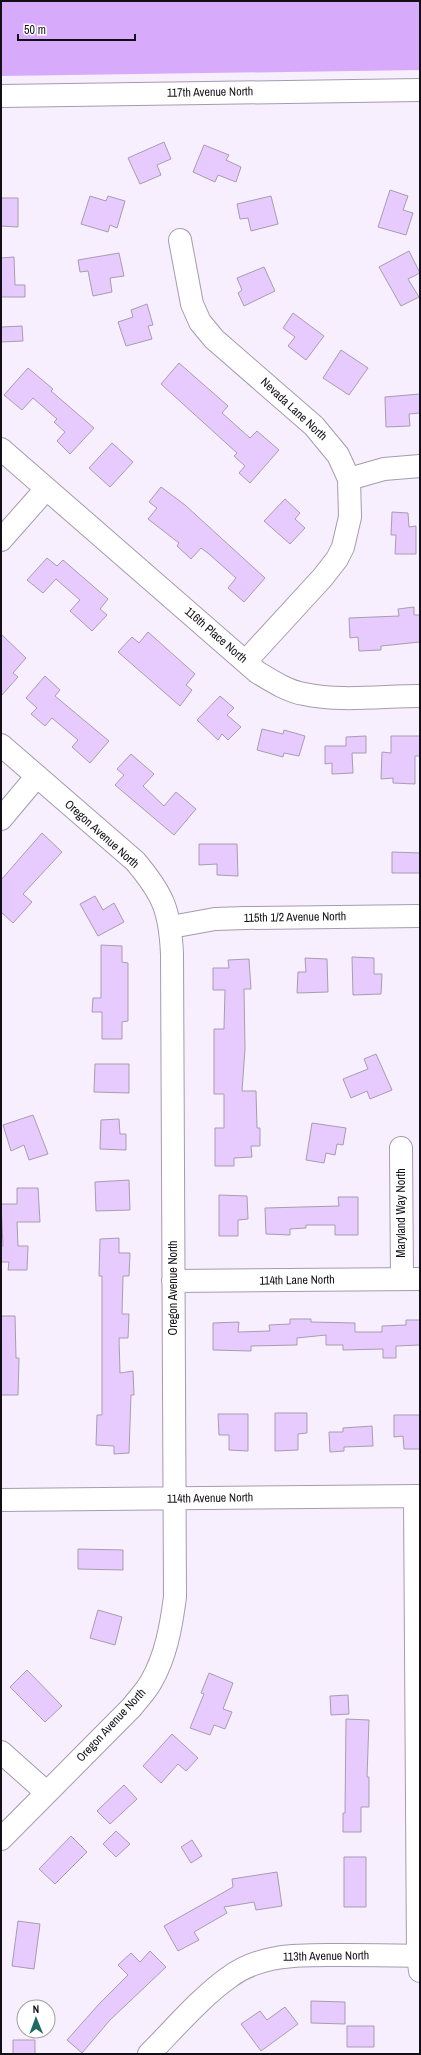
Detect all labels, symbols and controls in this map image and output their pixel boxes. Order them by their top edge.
scale bar [18,16,135,42]
text: 50 m [24,22,46,38]
street label: 117th Avenue North [167,83,253,101]
street label: Nevada Lane North [257,374,331,444]
street label: 116th Place North [181,603,251,667]
street label: Oregon Avenue North [61,796,143,872]
street label: 115th 1/2 Avenue North [244,908,346,926]
street label: Maryland Way North [393,1168,409,1258]
street label: Oregon Avenue North [165,1240,181,1336]
street label: 114th Lane North [259,1271,335,1289]
street label: 114th Avenue North [167,1489,253,1507]
street label: Oregon Avenue North [73,1685,149,1765]
street label: 113th Avenue North [283,1947,369,1965]
north arrow [16,1999,56,2039]
text: N [32,2002,39,2016]

